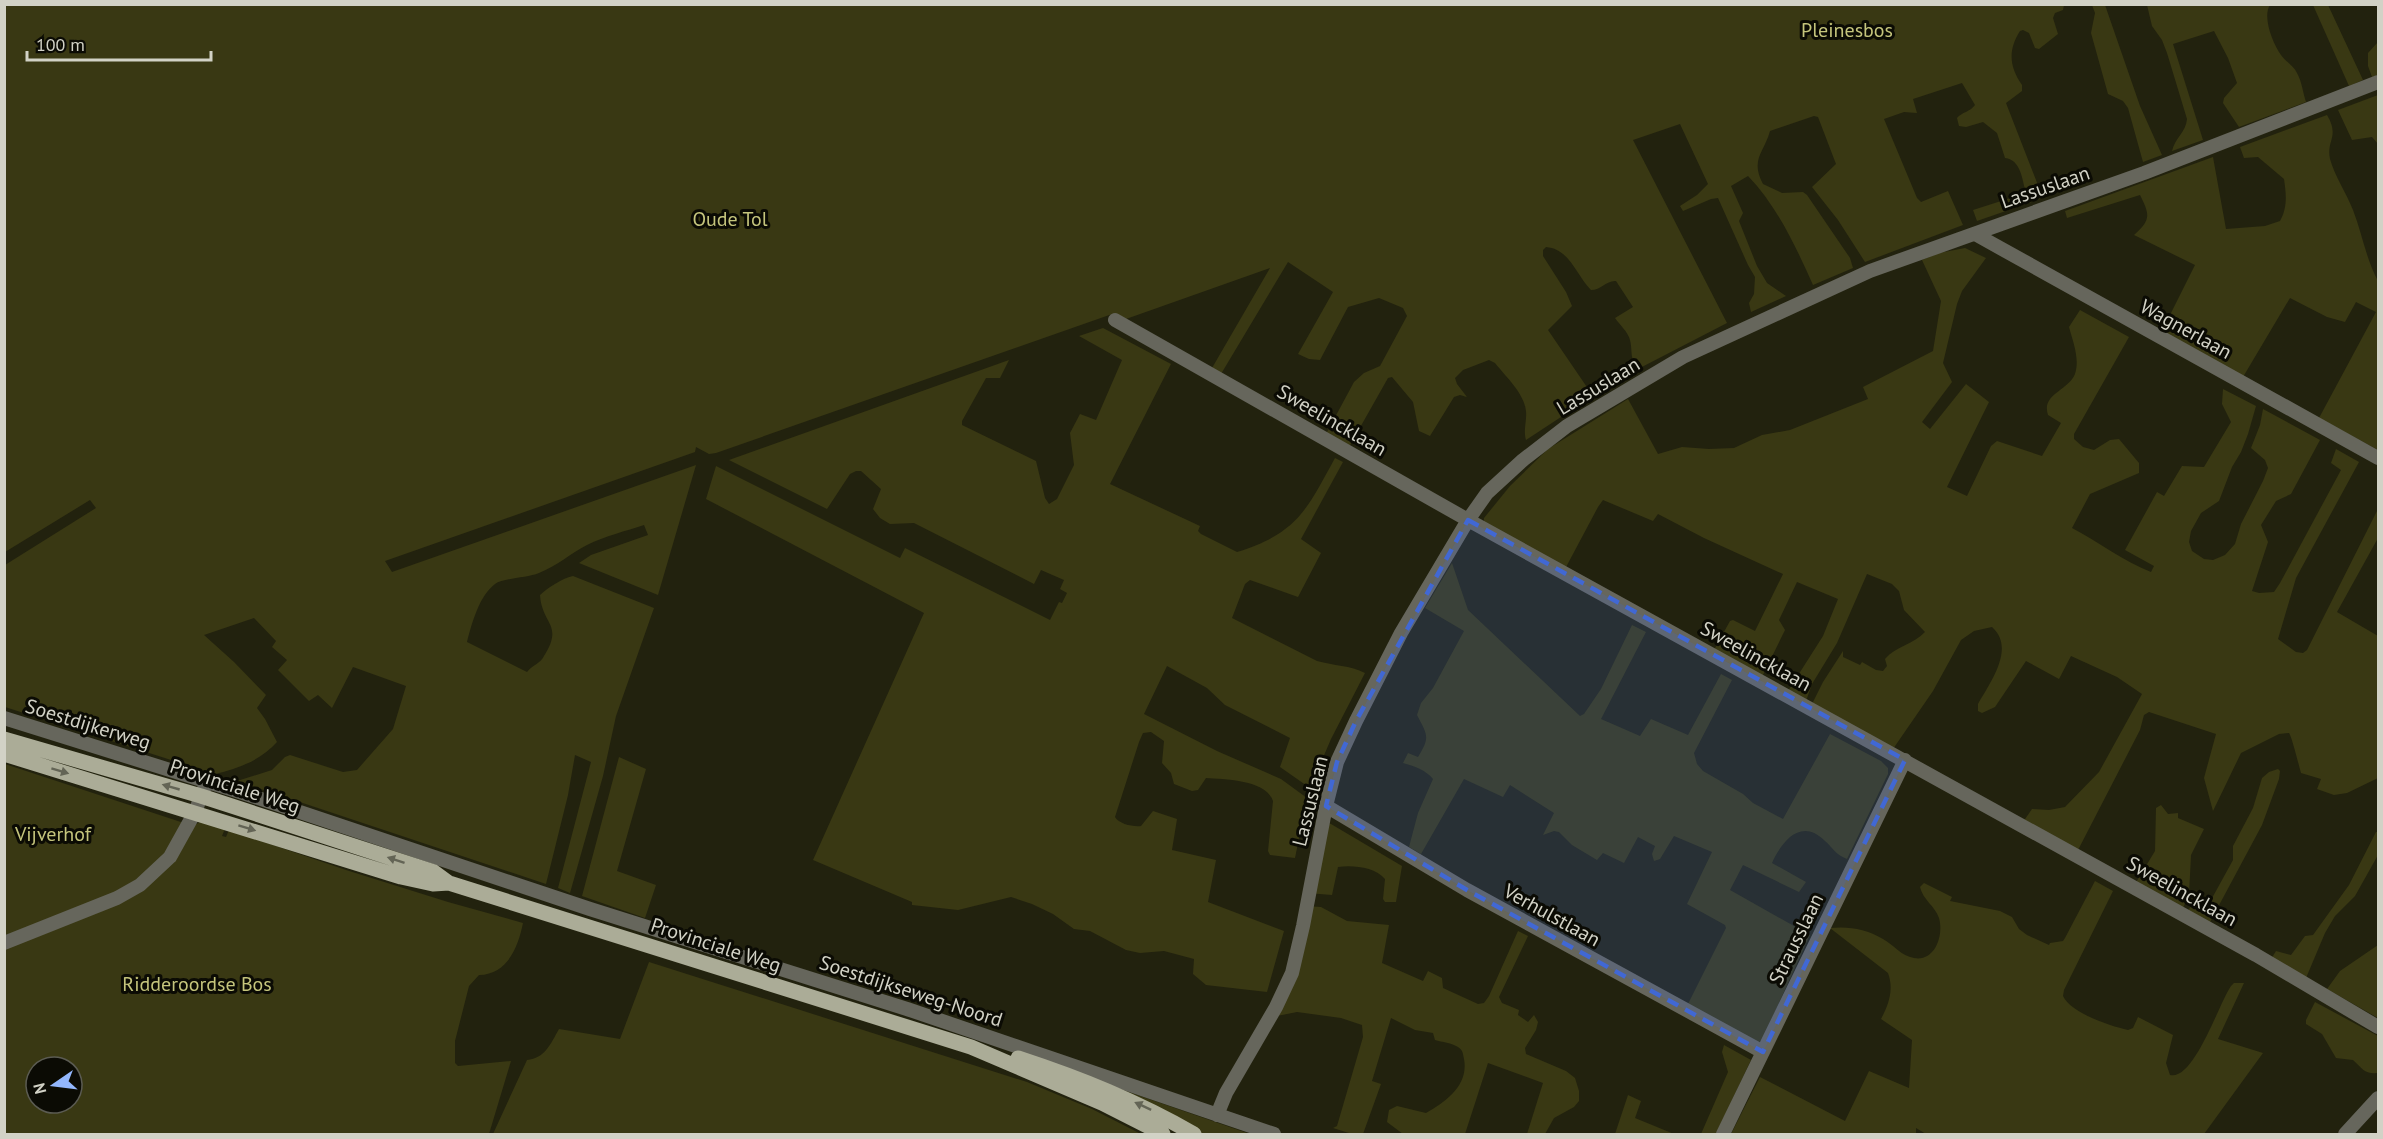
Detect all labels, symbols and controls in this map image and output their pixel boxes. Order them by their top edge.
park label: Pleinesbos [1801,17,1893,43]
scale bar [27,24,212,62]
text: 100 m [36,33,85,56]
street label: Lassuslaan [1997,160,2093,214]
park label: Oude Tol [692,206,768,232]
street label: Wagnerlaan [2136,293,2236,365]
street label: Lassuslaan [1552,351,1644,421]
street label: Sweelincklaan [1272,378,1392,462]
street label: Sweelincklaan [1696,615,1816,697]
street label: Soestdijkerweg [22,693,154,755]
street label: Provinciale Weg [167,753,303,819]
street label: Lassuslaan [1286,753,1334,849]
one-way arrow [52,767,70,776]
one-way arrow [161,782,179,791]
park label: Vijverhof [14,821,93,847]
one-way arrow [238,824,256,833]
street label: Sweelincklaan [2122,850,2242,932]
one-way arrow [387,855,405,864]
street label: Verhulstlaan [1498,877,1605,952]
street label: Strausslaan [1763,889,1829,989]
street label: Provinciale Weg [648,912,784,978]
street label: Soestdijkseweg-Noord [816,949,1006,1033]
park label: Ridderoordse Bos [122,971,272,997]
north arrow [24,1055,84,1115]
text: N [28,1081,50,1096]
one-way arrow [1134,1101,1151,1110]

